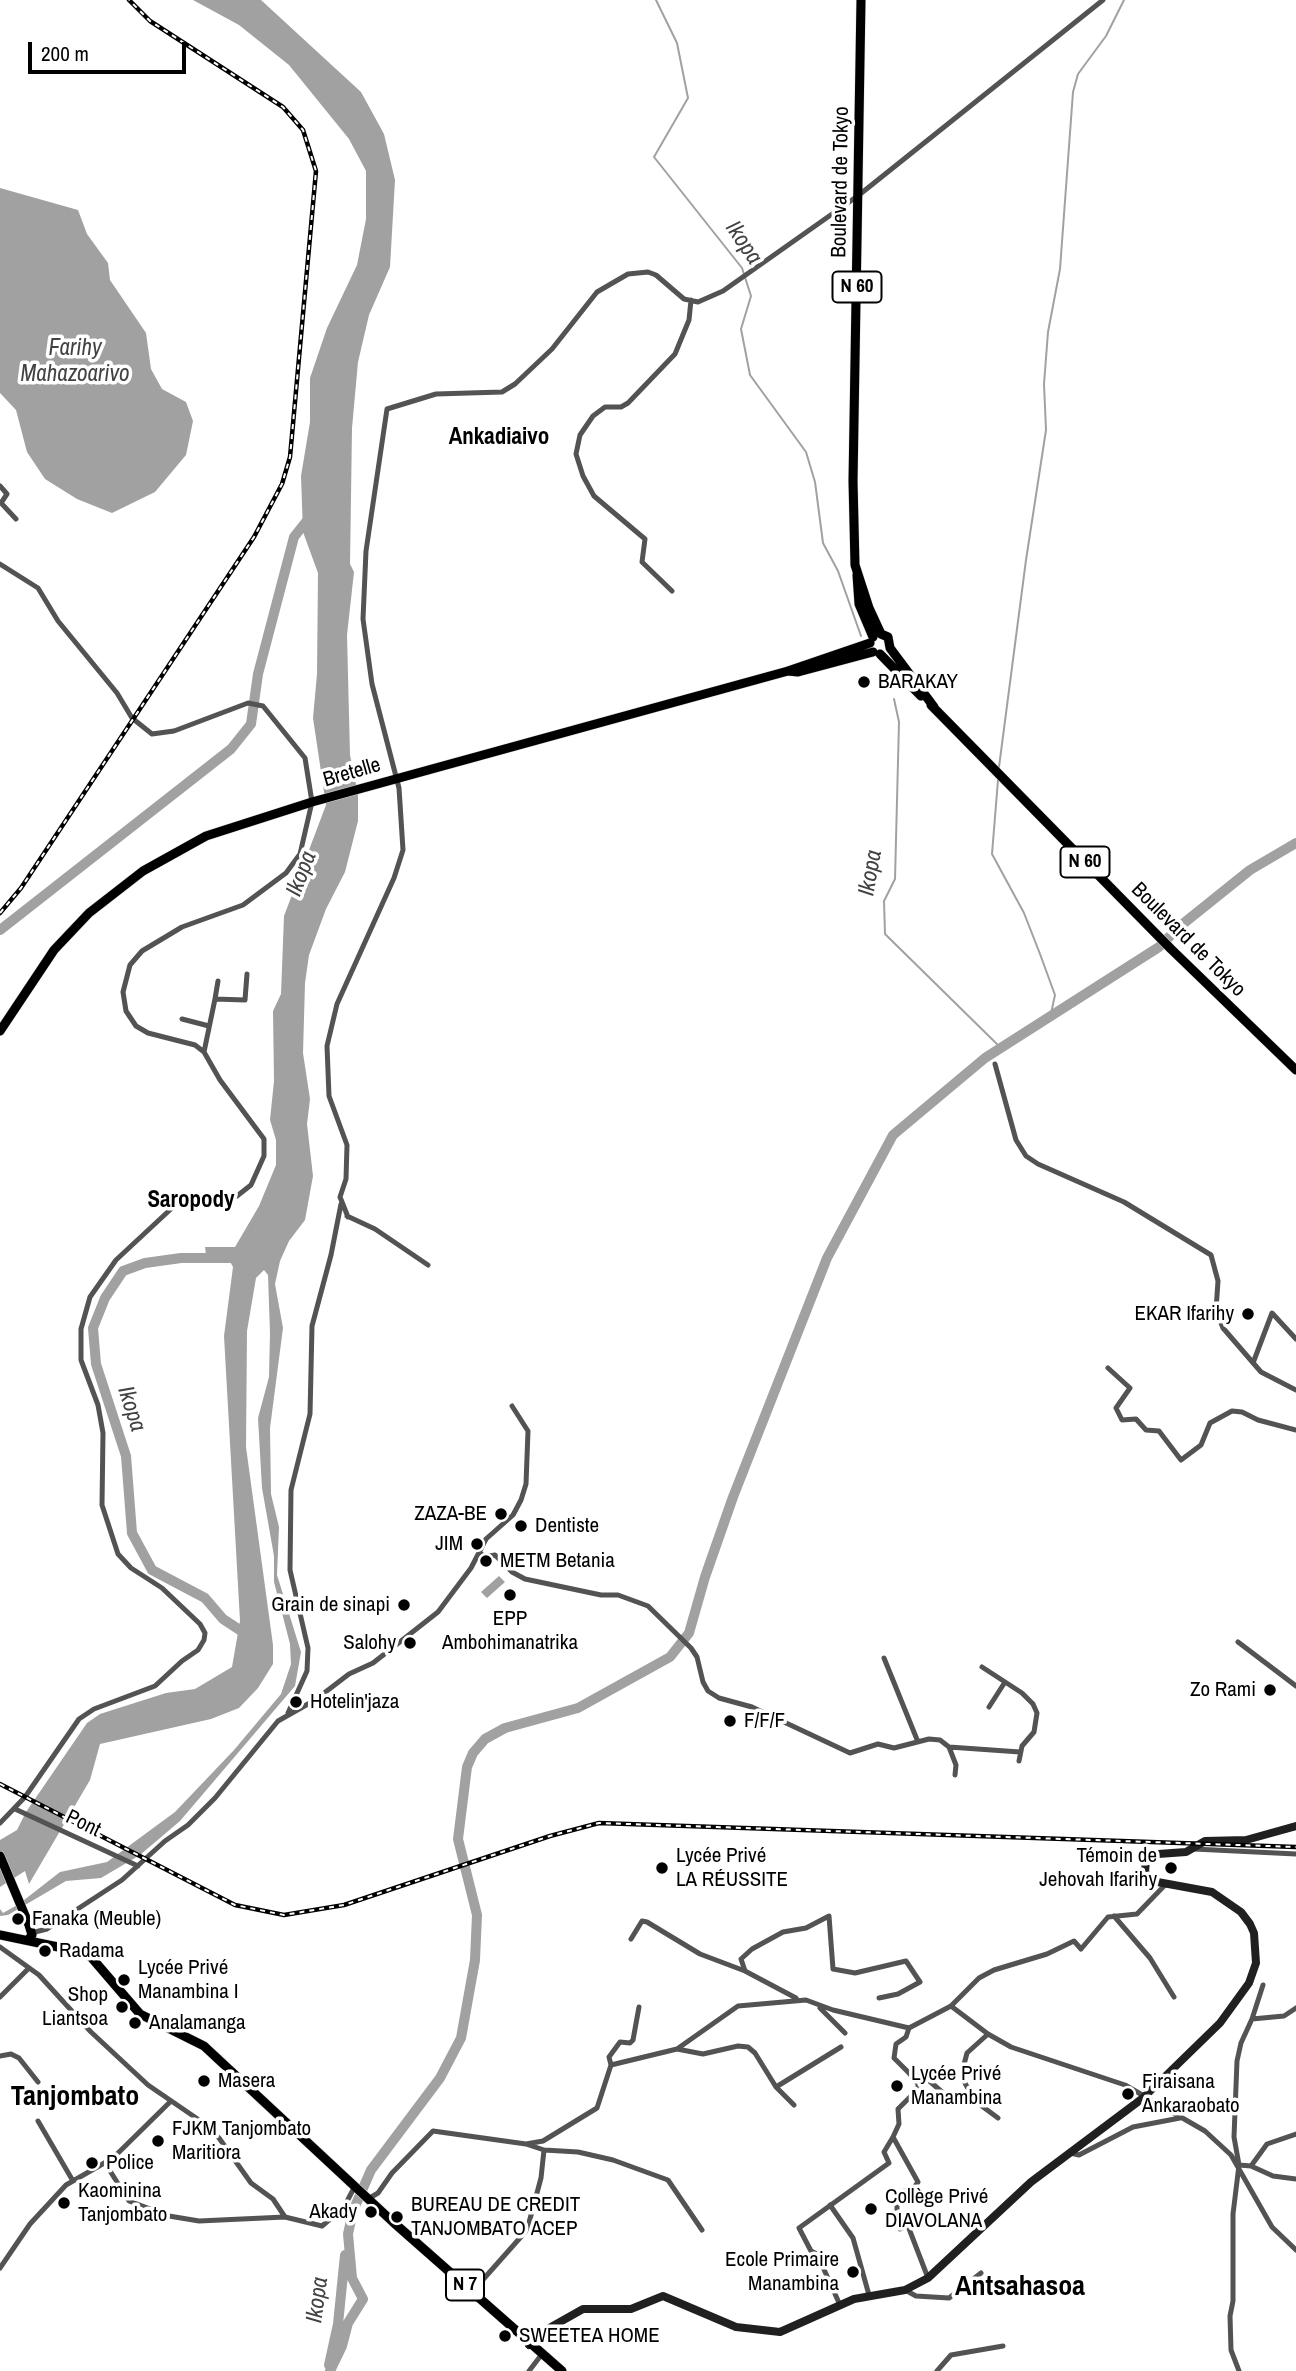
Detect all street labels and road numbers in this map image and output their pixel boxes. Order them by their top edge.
street label: Boulevard de Tokyo [827,106,855,258]
road number: N 60 [832,272,882,302]
street label: Bretelle [320,753,384,793]
road number: N 60 [1060,846,1110,877]
street label: Boulevard de Tokyo [1126,878,1250,1002]
street label: Pont [62,1805,104,1843]
road number: N 7 [446,2270,484,2300]

